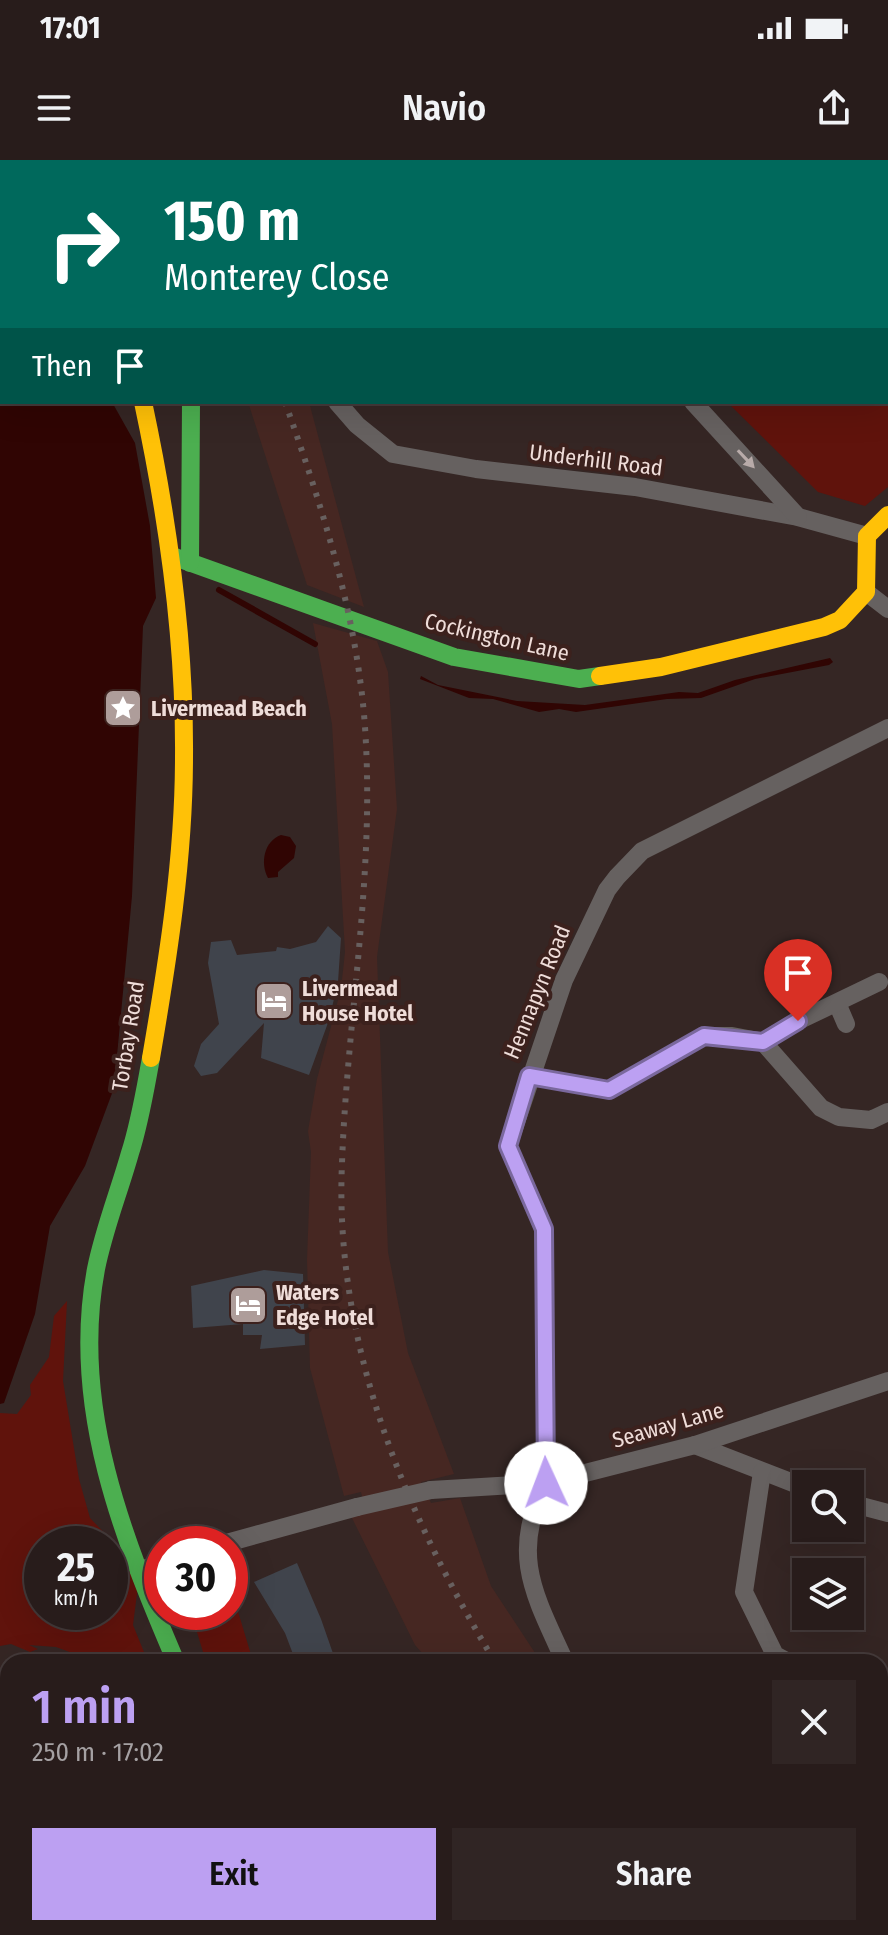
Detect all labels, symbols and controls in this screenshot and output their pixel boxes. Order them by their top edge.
text: 17:01 [40,10,101,46]
icon: menu [32,86,76,130]
text: Navio [402,86,486,130]
icon: share [812,86,856,130]
text: 150 m [164,188,300,255]
icon: right [32,192,136,296]
text: Monterey Close [164,256,390,300]
icon: arrive [108,344,152,388]
text: Then [32,348,92,384]
street label: Underhill Road [528,438,664,482]
one-way arrow [736,450,754,469]
street label: Cockington Lane [422,607,572,667]
place icon: Livermead Beach [102,687,144,729]
place label: Livermead Beach [151,695,307,722]
street label: Hennapyn Road [498,921,576,1063]
pin [764,939,832,1021]
icon: arrive [776,951,820,995]
place label: Livermead House Hotel [302,975,414,1027]
street label: Torbay Road [106,979,150,1093]
hotel icon: Livermead House Hotel [253,980,295,1022]
place label: Waters Edge Hotel [276,1279,375,1331]
hotel icon: Waters Edge Hotel [227,1284,269,1326]
street label: Seaway Lane [609,1396,727,1454]
position arrow [504,1441,588,1525]
map controls [792,1470,864,1630]
button: search [792,1470,864,1542]
speed limit sign: 30 [144,1526,248,1630]
text: 25 [57,1544,95,1592]
button: layers [792,1558,864,1630]
text: km/h [54,1586,98,1610]
text: 1 min [32,1678,137,1736]
button: close [772,1680,856,1764]
text: 250 m · 17:02 [32,1737,164,1768]
button: Exit [32,1828,436,1920]
button: Share [452,1828,856,1920]

